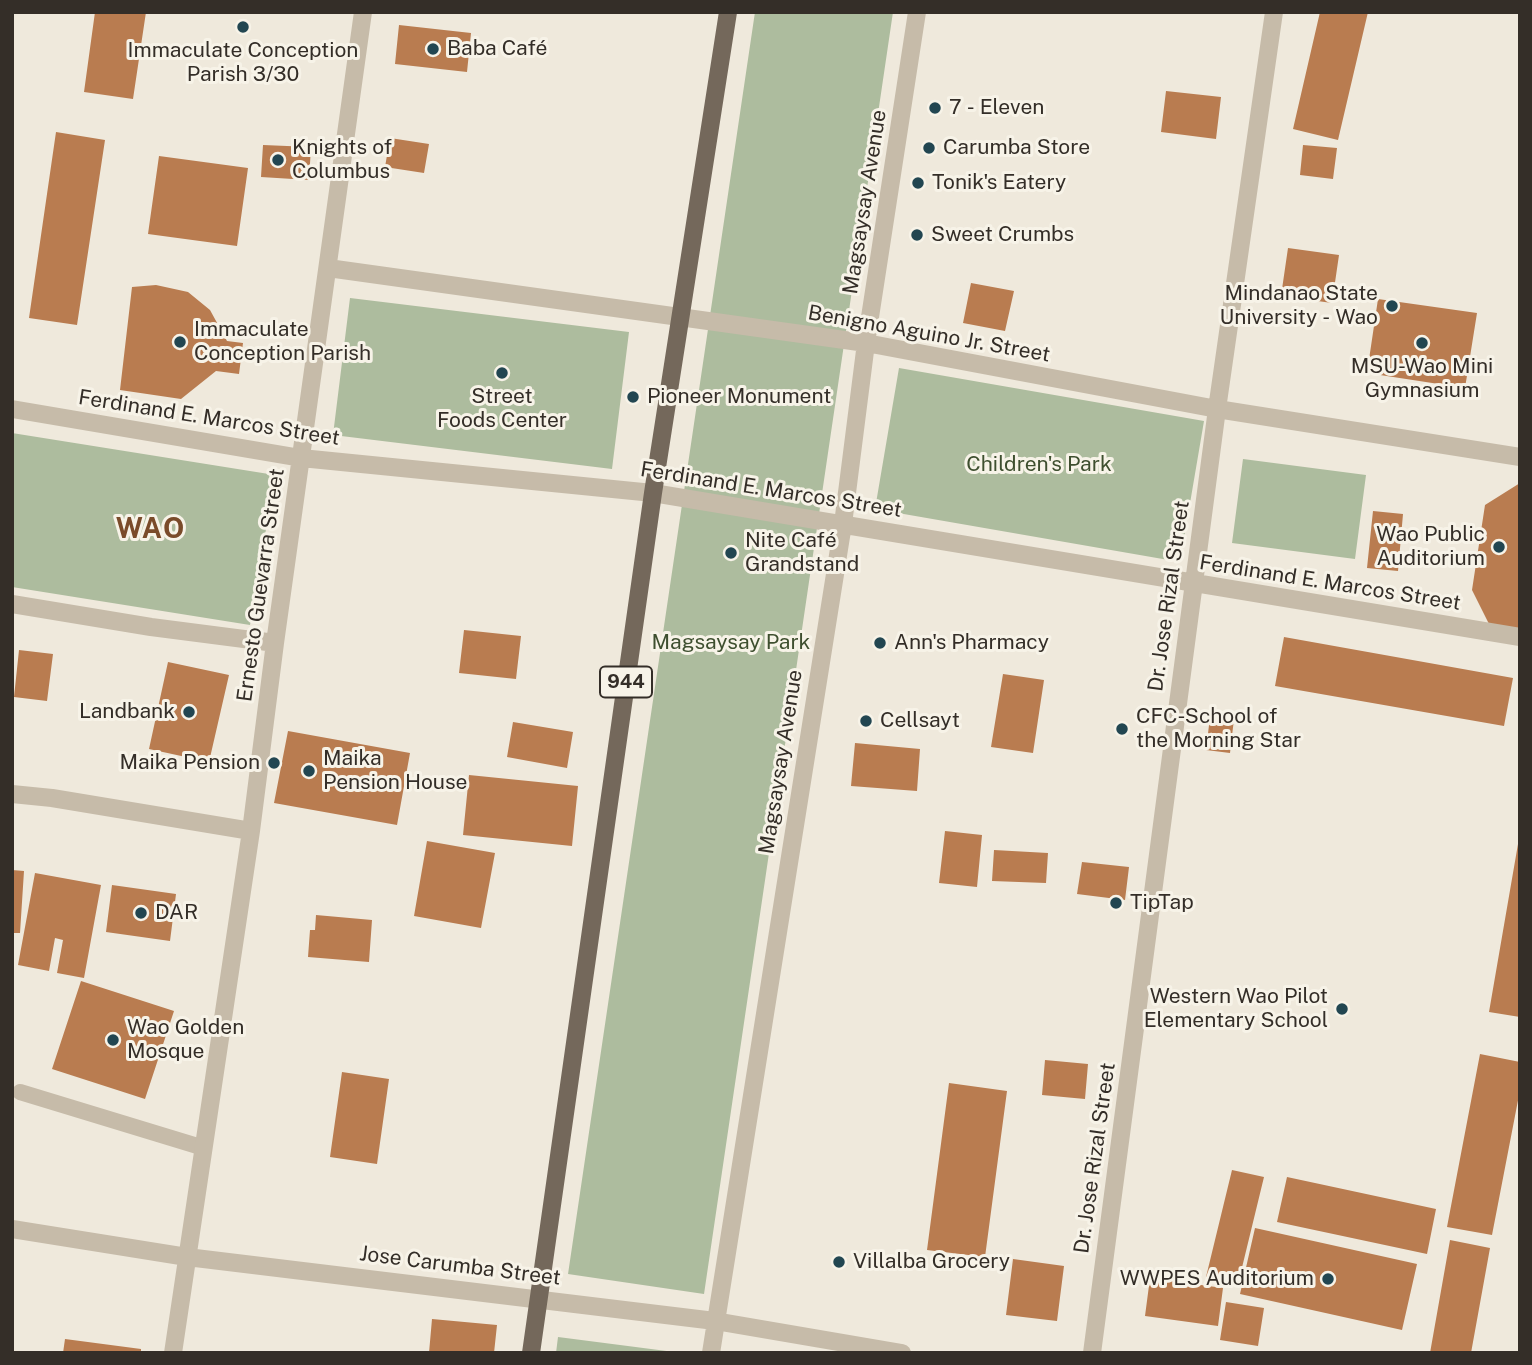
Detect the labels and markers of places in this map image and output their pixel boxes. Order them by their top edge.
marker: Immaculate Conception Parish 3/30 [235,19,251,35]
place label: Baba Café [447,36,547,62]
place label: Immaculate Conception Parish 3/30 [128,38,358,88]
marker: Baba Café [425,41,441,57]
place label: 7 - Eleven [949,95,1044,121]
marker: 7 - Eleven [927,100,943,116]
place label: Knights of Columbus [292,135,392,185]
place label: Carumba Store [943,135,1090,161]
marker: Carumba Store [921,140,937,156]
marker: Knights of Columbus [270,152,286,168]
place label: Tonik's Eatery [932,170,1066,196]
marker: Tonik's Eatery [910,175,926,191]
place label: Sweet Crumbs [931,222,1074,248]
marker: Sweet Crumbs [909,227,925,243]
place label: Mindanao State University - Wao [1220,281,1378,331]
marker: Mindanao State University - Wao [1384,298,1400,314]
place label: Immaculate Conception Parish [194,317,371,367]
marker: Immaculate Conception Parish [172,334,188,350]
marker: MSU-Wao Mini Gymnasium [1414,335,1430,351]
place label: MSU-Wao Mini Gymnasium [1351,354,1493,404]
marker: Street Foods Center [494,365,510,381]
place label: Street Foods Center [437,384,567,434]
place label: Pioneer Monument [647,384,831,410]
marker: Pioneer Monument [625,389,641,405]
place label: Wao Public Auditorium [1376,522,1485,572]
place label: Nite Café Grandstand [745,528,859,578]
marker: Wao Public Auditorium [1491,539,1507,555]
marker: Nite Café Grandstand [723,545,739,561]
place label: Ann's Pharmacy [894,630,1049,656]
marker: Ann's Pharmacy [872,635,888,651]
place label: Landbank [79,699,175,725]
marker: Landbank [181,704,197,720]
place label: CFC-School of the Morning Star [1136,704,1301,754]
place label: Cellsayt [880,708,960,734]
marker: Cellsayt [858,713,874,729]
marker: CFC-School of the Morning Star [1114,721,1130,737]
place label: Maika Pension House [323,746,468,796]
place label: Maika Pension [119,750,260,776]
marker: Maika Pension [266,755,282,771]
marker: Maika Pension House [301,763,317,779]
place label: TipTap [1130,890,1194,916]
marker: TipTap [1108,895,1124,911]
place label: DAR [155,900,198,926]
marker: DAR [133,905,149,921]
place label: Western Wao Pilot Elementary School [1144,984,1328,1034]
marker: Western Wao Pilot Elementary School [1334,1001,1350,1017]
place label: Wao Golden Mosque [127,1015,244,1065]
marker: Wao Golden Mosque [105,1032,121,1048]
place label: Villalba Grocery [853,1249,1010,1275]
marker: Villalba Grocery [831,1254,847,1270]
place label: WWPES Auditorium [1120,1266,1314,1292]
marker: WWPES Auditorium [1320,1271,1336,1287]

